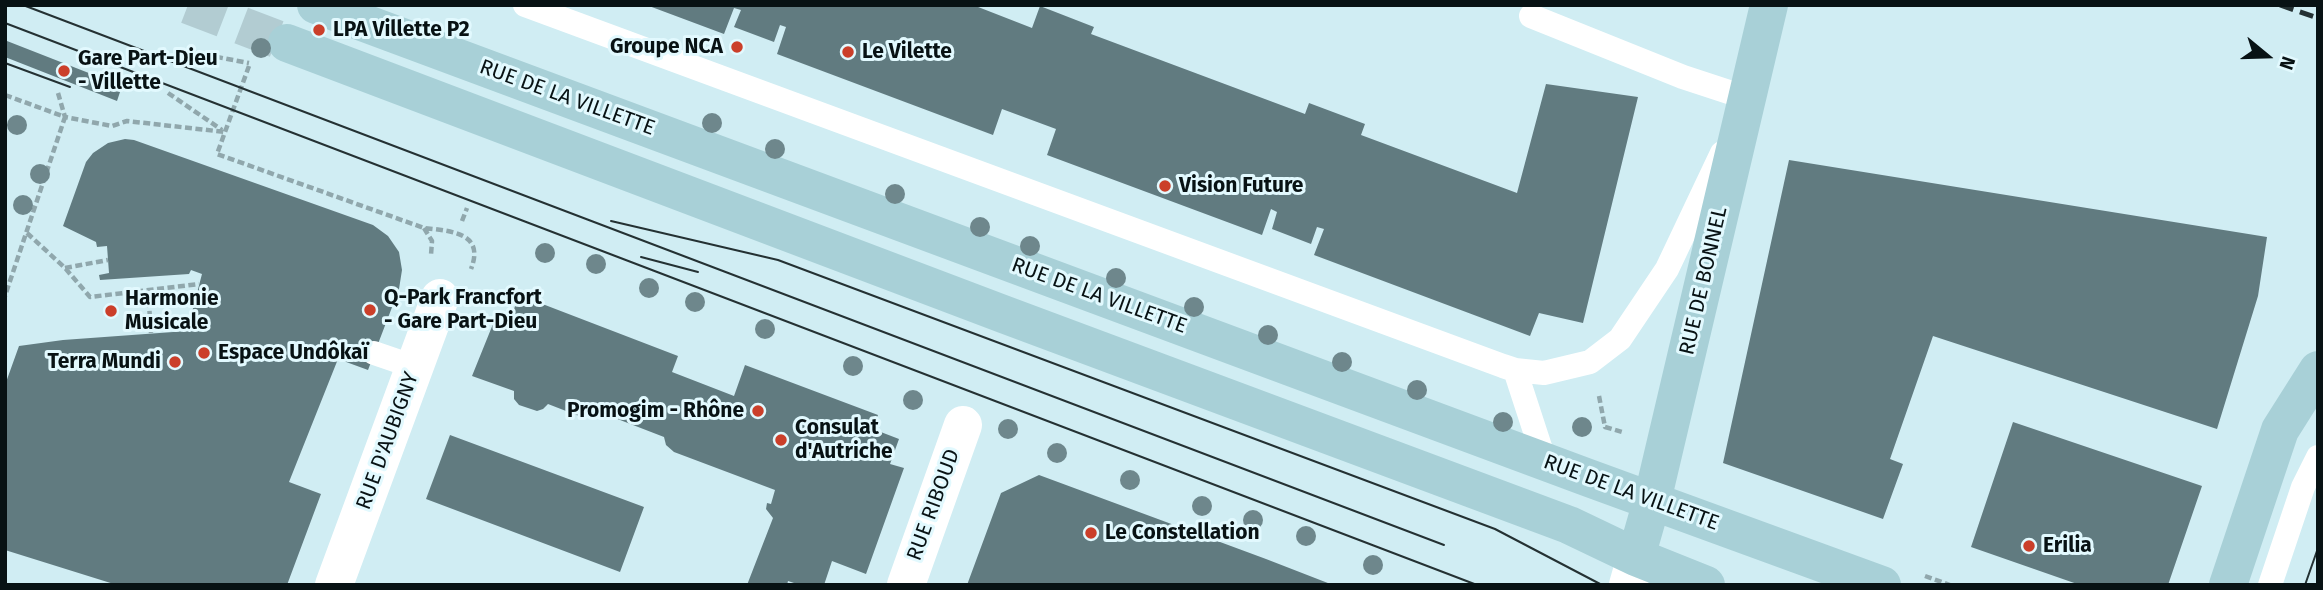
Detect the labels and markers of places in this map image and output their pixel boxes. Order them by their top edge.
place label: LPA Villette P2 [333,17,470,43]
marker: LPA Villette P2 [311,22,327,38]
place label: Groupe NCA [610,34,723,60]
marker: Groupe NCA [729,39,745,55]
place label: Le Vilette [862,39,952,65]
marker: Le Vilette [840,44,856,60]
place label: Gare Part-Dieu - Villette [78,46,218,96]
marker: Gare Part-Dieu - Villette [56,63,72,79]
place label: Vision Future [1179,173,1303,199]
marker: Vision Future [1157,178,1173,194]
place label: Q-Park Francfort - Gare Part-Dieu [384,285,542,335]
place label: Harmonie Musicale [125,286,219,336]
marker: Q-Park Francfort - Gare Part-Dieu [362,302,378,318]
marker: Harmonie Musicale [103,303,119,319]
place label: Espace Undôkaï [218,340,368,366]
marker: Espace Undôkaï [196,345,212,361]
place label: Terra Mundi [47,349,161,375]
marker: Terra Mundi [167,354,183,370]
place label: Promogim - Rhône [567,398,744,424]
marker: Promogim - Rhône [750,403,766,419]
place label: Consulat d'Autriche [795,415,893,465]
marker: Consulat d'Autriche [773,432,789,448]
place label: Le Constellation [1105,520,1260,546]
marker: Le Constellation [1083,525,1099,541]
place label: Erilia [2043,533,2092,559]
marker: Erilia [2021,538,2037,554]

